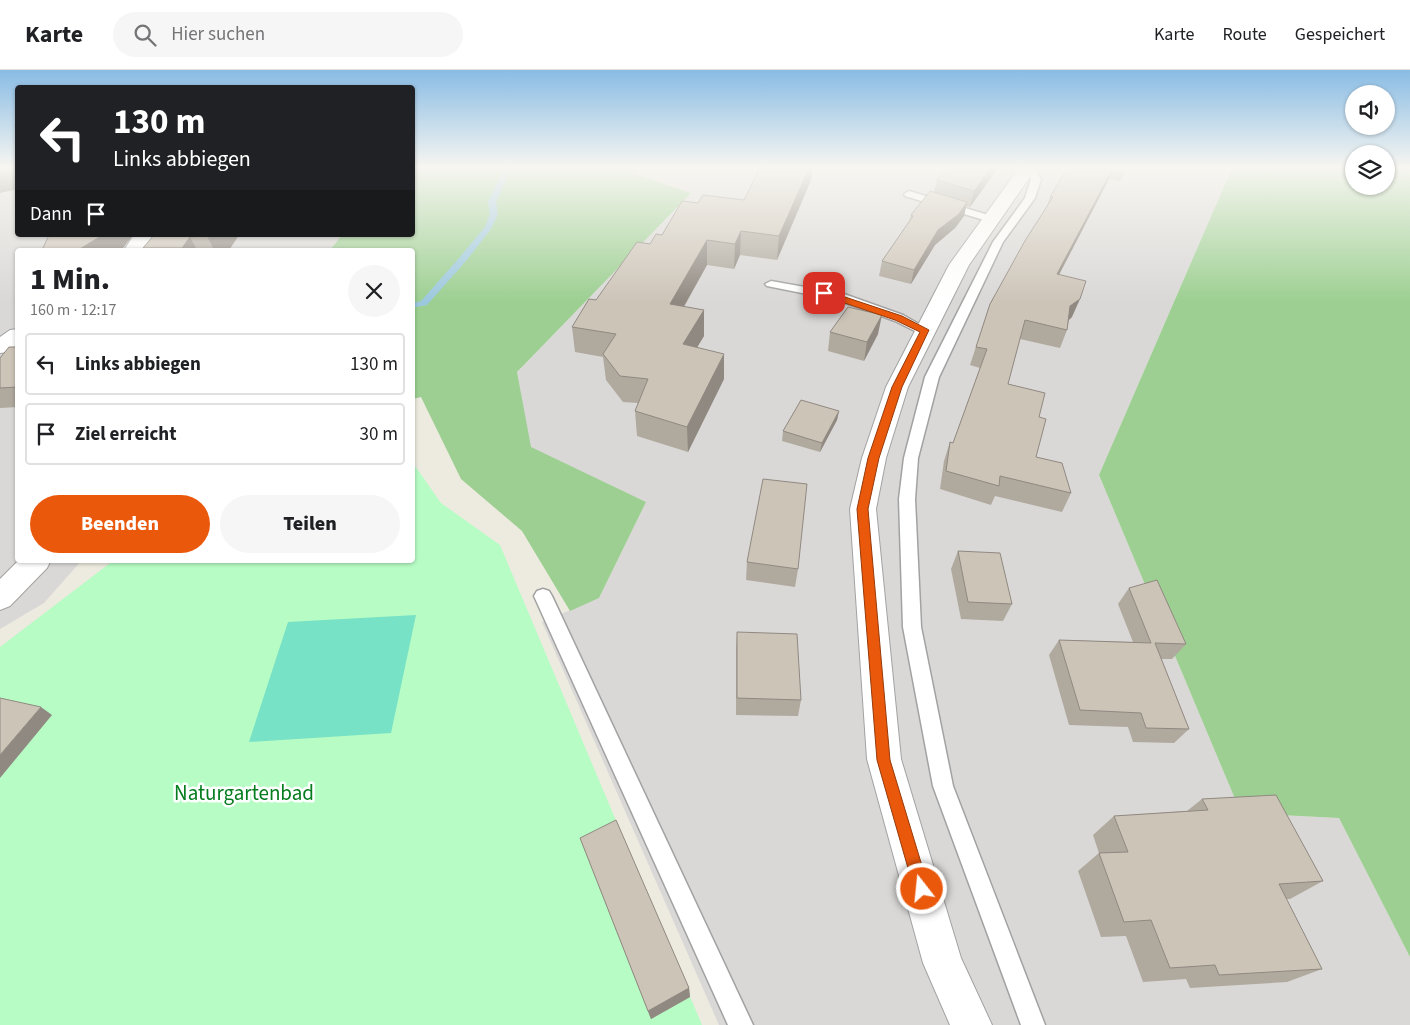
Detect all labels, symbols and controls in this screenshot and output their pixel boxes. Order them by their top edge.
search box [113,12,463,57]
text: Karte [25,17,83,52]
icon: search [131,21,159,49]
text: Hier suchen [171,21,265,48]
text: Karte [1154,22,1194,47]
text: Route [1222,22,1267,47]
text: Gespeichert [1295,22,1385,47]
map controls [1345,85,1395,195]
button: sound [1345,85,1395,135]
text: 130 m [113,97,205,147]
icon: left [30,105,95,170]
text: Links abbiegen [113,143,251,175]
button: layers [1345,145,1395,195]
icon: arrive [82,200,110,228]
text: Dann [30,201,72,228]
text: 1 Min. [30,258,110,301]
button: close [348,265,400,317]
pin [803,272,845,314]
icon: arrive [810,279,838,307]
text: 160 m · 12:17 [30,299,117,321]
icon: left [32,350,60,378]
text: Links abbiegen [75,351,201,378]
text: 130 m [350,351,398,378]
icon: arrive [32,420,60,448]
text: Ziel erreicht [75,421,176,448]
text: 30 m [360,421,398,448]
button: Beenden [30,495,210,553]
button: Teilen [220,495,400,553]
park label: Naturgartenbad [174,778,314,808]
position arrow [895,862,947,914]

